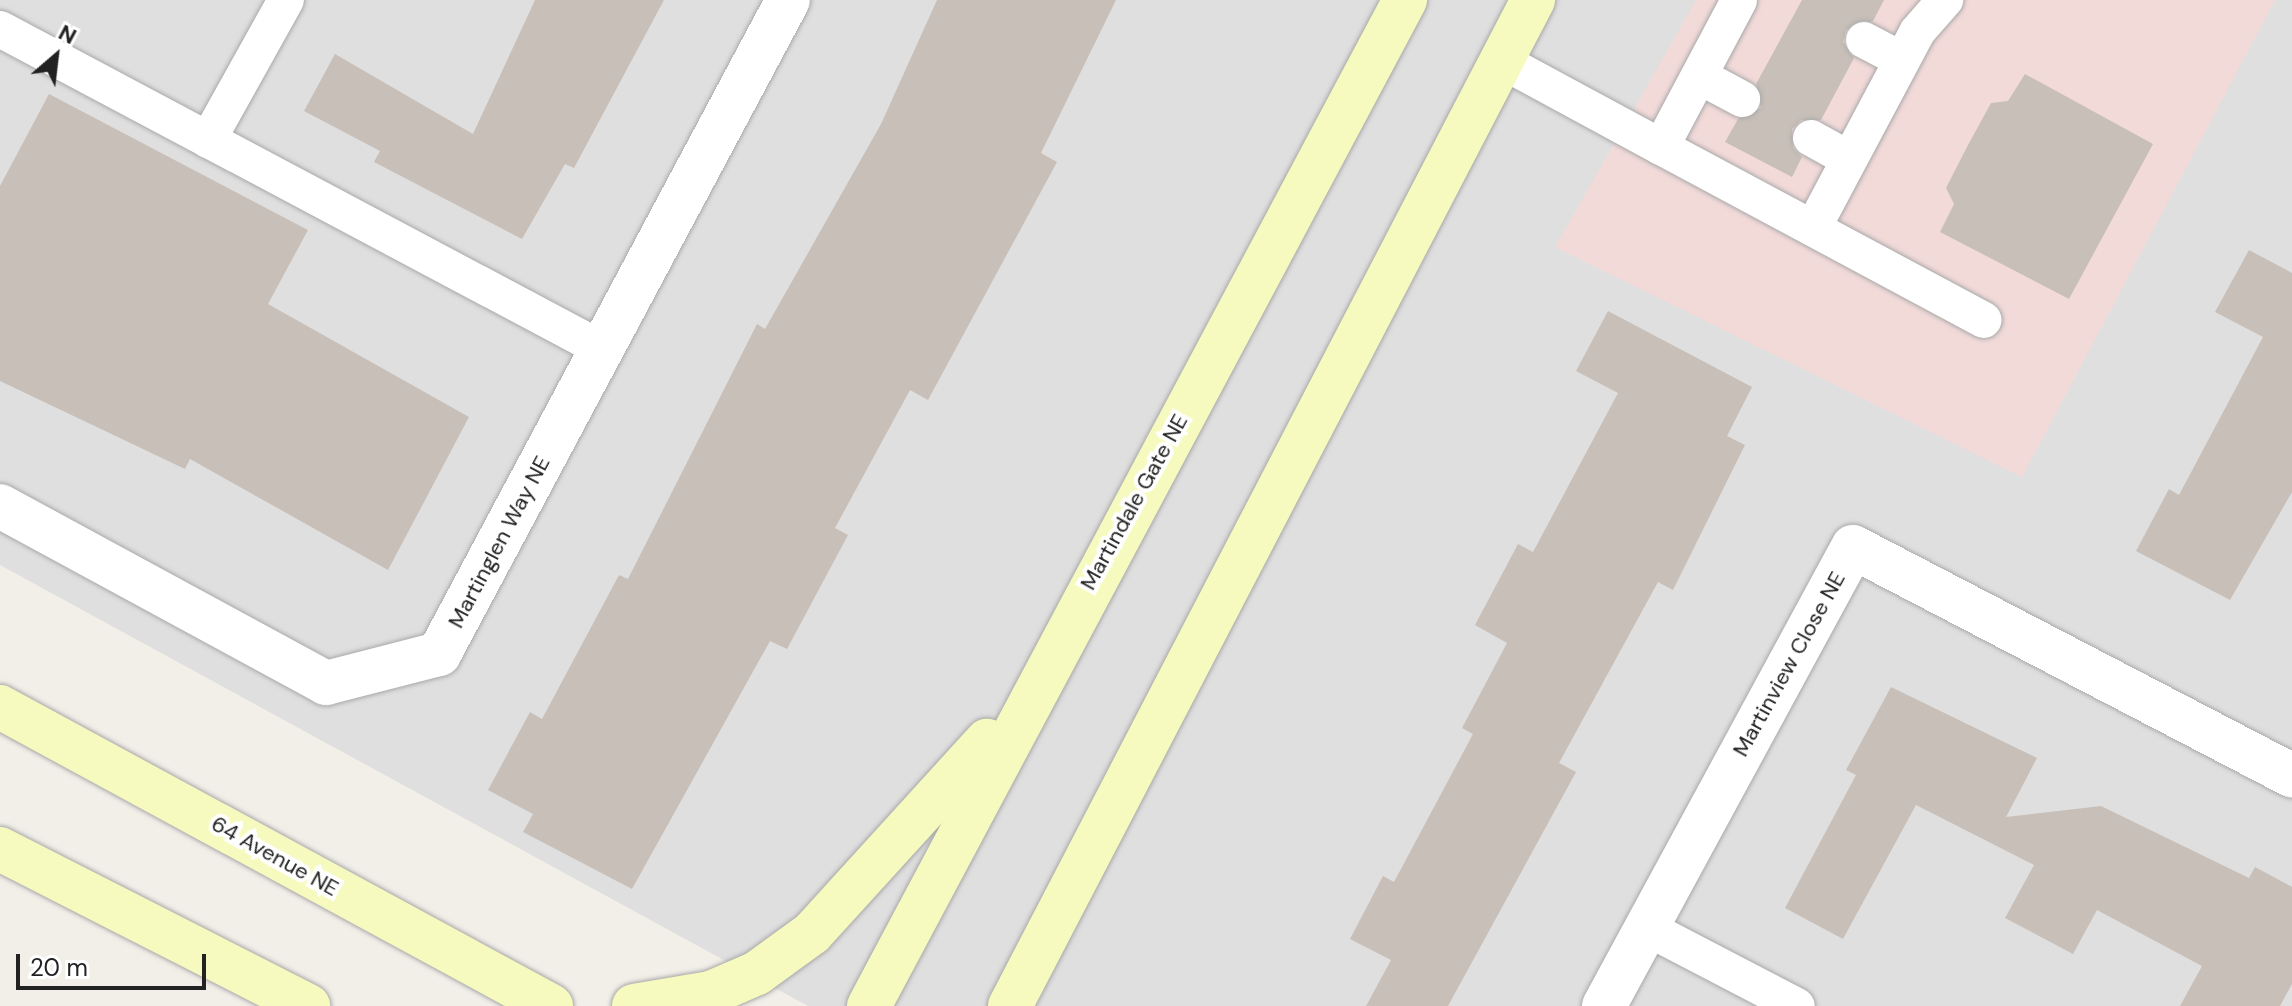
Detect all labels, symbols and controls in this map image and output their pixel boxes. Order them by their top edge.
north arrow [16,16,96,96]
text: N [54,18,81,51]
street label: Martindale Gate NE [1075,410,1193,594]
street label: Martinglen Way NE [443,452,555,632]
street label: Martinview Close NE [1727,567,1851,761]
street label: 64 Avenue NE [207,810,343,902]
scale bar [20,938,210,988]
text: 20 m [30,952,88,983]

